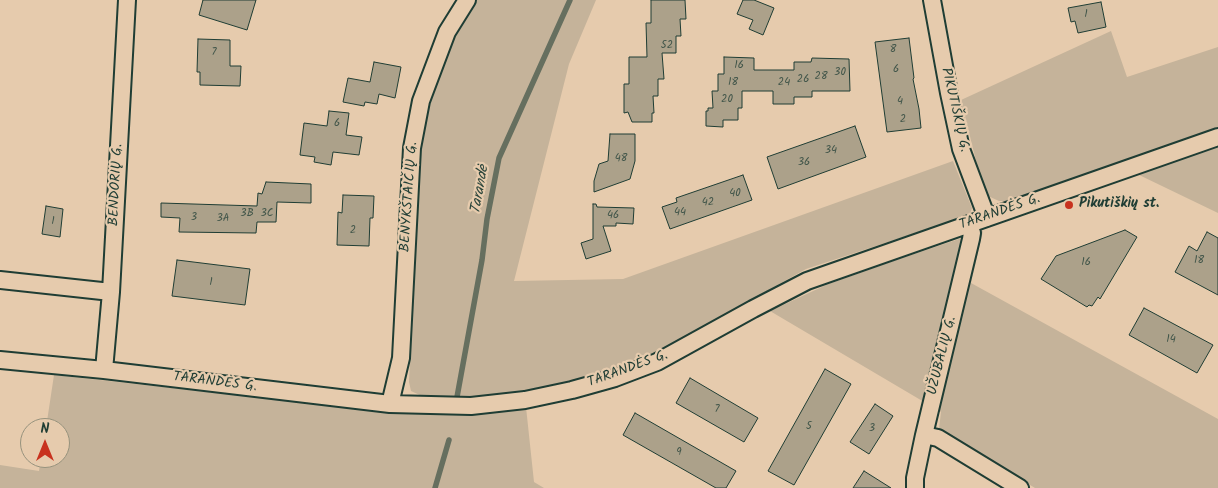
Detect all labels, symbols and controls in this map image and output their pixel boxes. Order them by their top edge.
house number: 1 [1084,8,1088,22]
house number: 52 [661,39,673,53]
house number: 8 [890,43,896,57]
house number: 7 [211,46,217,60]
house number: 16 [734,59,744,73]
house number: 6 [893,63,899,77]
house number: 30 [834,66,846,80]
street label: PIKUTIŠKIŲ G. [936,66,972,154]
house number: 28 [814,70,828,84]
house number: 26 [797,73,809,87]
house number: 18 [728,76,738,90]
house number: 24 [778,76,790,90]
house number: 20 [721,93,733,107]
house number: 4 [897,95,903,109]
house number: 2 [900,113,906,127]
house number: 6 [334,117,340,131]
street label: BENYKŠTAIČIŲ G. [398,141,422,253]
street label: BENDORIŲ G. [106,143,128,227]
house number: 34 [825,144,837,158]
house number: 48 [615,152,627,166]
house number: 36 [798,156,810,170]
water label: Tarandė [468,164,494,216]
house number: 40 [729,187,741,201]
street label: TARANDĖS G. [957,191,1043,235]
house number: 42 [702,196,714,210]
place label: Pikutiškių st. [1079,197,1159,213]
marker: Pikutiškių st. [1063,199,1075,211]
house number: 44 [674,206,686,220]
house number: 3B [240,207,254,221]
house number: 3C [261,207,273,221]
house number: 46 [607,209,619,223]
house number: 3 [191,211,197,225]
house number: 3A [217,212,229,226]
house number: 1 [51,215,55,229]
house number: 2 [350,224,356,238]
house number: 18 [1194,254,1204,268]
house number: 16 [1081,256,1091,270]
house number: 1 [209,276,213,290]
street label: UŽUBALIŲ G. [925,315,961,397]
house number: 14 [1166,333,1176,347]
street label: TARANDĖS G. [586,348,670,392]
street label: TARANDĖS G. [172,370,258,396]
house number: 7 [714,403,720,417]
north arrow [20,418,70,468]
text: N [41,418,49,440]
house number: 5 [806,420,812,434]
house number: 3 [869,422,875,436]
house number: 9 [676,446,682,460]

